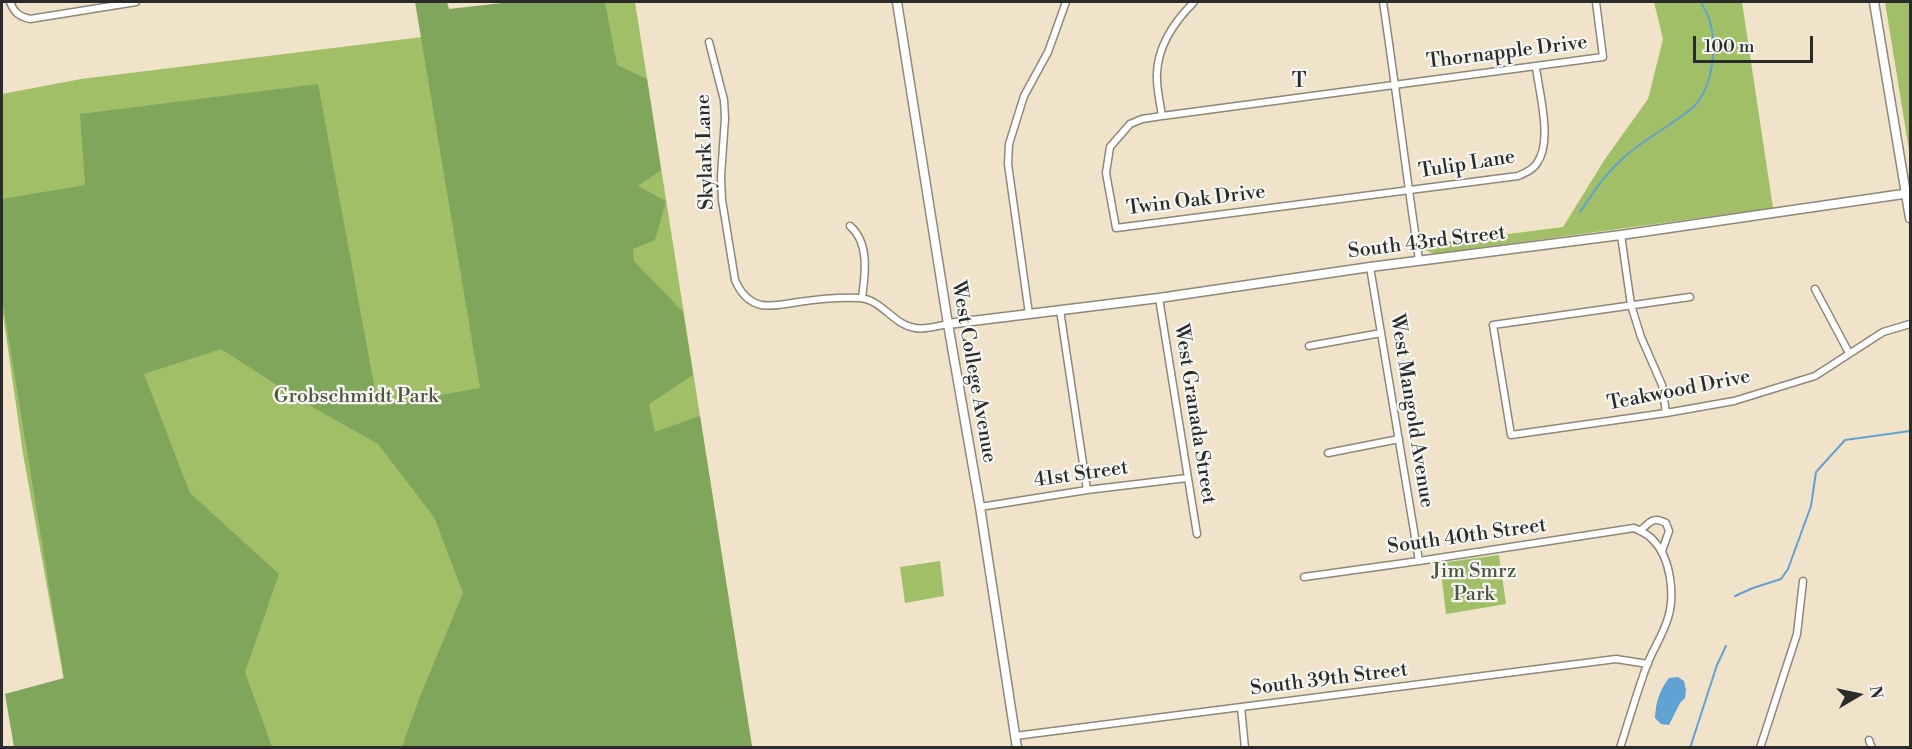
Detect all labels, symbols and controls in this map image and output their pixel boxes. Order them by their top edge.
scale bar [1696,24,1816,62]
street label: Thornapple Drive [1425,31,1589,75]
text: 100 m [1704,35,1755,58]
district label: T [1292,69,1308,95]
street label: Skylark Lane [692,94,720,210]
street label: Tulip Lane [1417,146,1517,184]
street label: Twin Oak Drive [1125,181,1267,221]
street label: South 43rd Street [1347,221,1507,265]
street label: West College Avenue [945,279,1001,465]
street label: West Mangold Avenue [1384,312,1438,510]
street label: West Granada Street [1168,322,1220,506]
street label: Teakwood Drive [1605,365,1753,417]
park label: Grobschmidt Park [274,385,438,409]
street label: 41st Street [1032,457,1130,493]
street label: South 40th Street [1386,514,1548,560]
park label: Jim Smrz Park [1432,560,1516,607]
street label: South 39th Street [1249,658,1409,702]
north arrow [1828,665,1888,725]
text: N [1865,684,1887,700]

